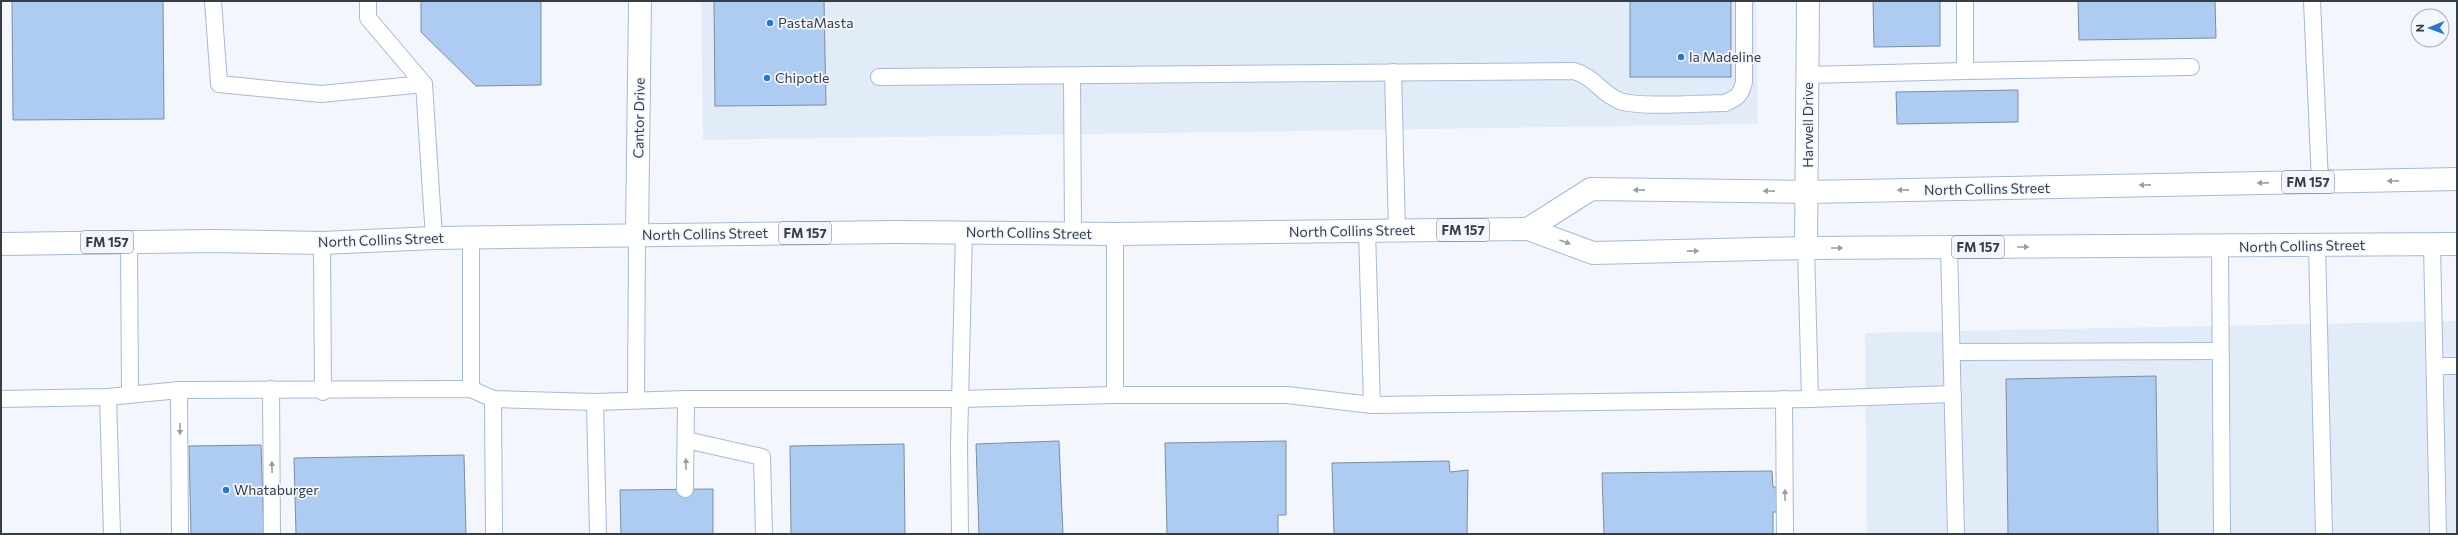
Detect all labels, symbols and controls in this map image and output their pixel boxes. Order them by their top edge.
north arrow [2410,8,2450,48]
place label: PastaMasta [778,14,853,31]
marker: PastaMasta [765,18,775,28]
text: N [2413,24,2426,32]
place label: la Madeline [1689,48,1761,65]
marker: la Madeline [1676,52,1686,62]
place label: Chipotle [775,69,829,86]
marker: Chipotle [762,73,772,83]
street label: Cantor Drive [629,77,648,159]
street label: Harwell Drive [1799,82,1816,168]
road number: FM 157 [2282,171,2334,193]
one-way arrow [2387,177,2399,184]
street label: North Collins Street [1924,179,2051,198]
one-way arrow [2256,180,2269,186]
one-way arrow [2139,182,2151,189]
one-way arrow [1632,187,1645,193]
one-way arrow [1896,187,1909,193]
one-way arrow [1762,188,1775,194]
road number: FM 157 [1437,219,1489,241]
street label: North Collins Street [1289,221,1416,240]
road number: FM 157 [779,222,831,244]
street label: North Collins Street [966,223,1093,242]
street label: North Collins Street [642,224,769,243]
street label: North Collins Street [318,229,445,250]
road number: FM 157 [81,231,133,253]
road number: FM 157 [1952,236,2004,258]
street label: North Collins Street [2239,236,2366,255]
one-way arrow [1559,240,1571,246]
one-way arrow [2017,244,2030,250]
one-way arrow [1831,245,1844,251]
one-way arrow [1687,247,1699,254]
one-way arrow [177,423,183,436]
one-way arrow [683,457,689,470]
one-way arrow [269,460,275,473]
place label: Whataburger [234,481,319,498]
marker: Whataburger [221,485,231,495]
one-way arrow [1782,488,1788,501]

